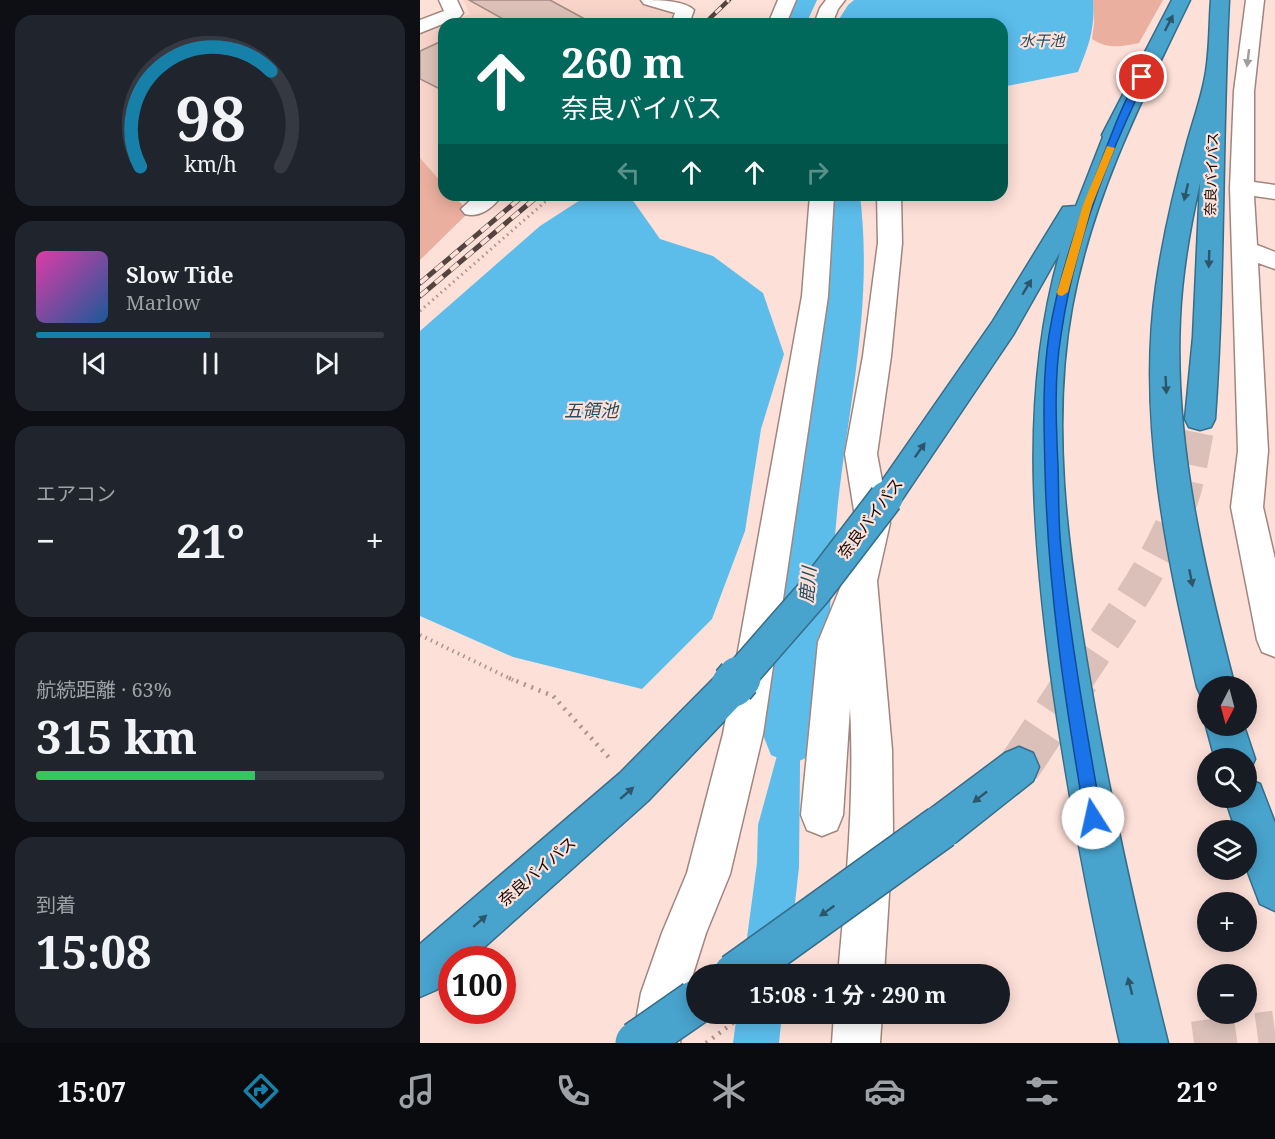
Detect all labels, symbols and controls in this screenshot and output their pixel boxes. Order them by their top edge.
one-way arrow [1164,14,1174,32]
water label: 水干池 [1019,30,1066,50]
text: 260 m [561,33,685,90]
icon: ahead [462,42,540,120]
one-way arrow [1243,49,1253,68]
pin [1116,51,1167,102]
icon: arrive [1125,60,1158,93]
text: 98 [175,74,245,159]
text: 奈良バイパス [561,89,722,126]
street label: 奈良バイパス [1200,132,1222,216]
text: km/h [184,150,237,179]
icon: left [612,156,645,189]
icon: ahead [675,156,708,189]
icon: ahead [738,156,771,189]
icon: right [801,156,834,189]
one-way arrow [1180,183,1190,201]
one-way arrow [1204,249,1214,268]
text: Slow Tide [126,259,234,289]
one-way arrow [1022,279,1033,295]
text: Marlow [126,289,200,316]
icon: previous [78,347,111,380]
icon: pause [194,347,227,380]
icon: next [310,347,343,380]
one-way arrow [1161,376,1170,395]
water label: 五領池 [564,398,620,422]
one-way arrow [914,442,926,458]
street label: 奈良バイパス [832,473,908,563]
text: エアコン [36,480,116,507]
text: 21° [176,510,245,571]
text: − [36,518,55,563]
text: + [366,518,384,563]
water label: 鹿川 [793,564,821,604]
one-way arrow [1187,569,1196,588]
text: 航続距離 · 63% [36,676,172,703]
north arrow [1197,676,1257,736]
map controls [1197,676,1257,1024]
text: 315 km [36,706,197,767]
button: search [1197,748,1257,808]
position arrow [1061,786,1125,850]
one-way arrow [619,787,634,800]
one-way arrow [973,790,988,802]
button: layers [1197,820,1257,880]
street label: 奈良バイパス [494,831,580,911]
text: 到着 [36,891,76,918]
button: + [1197,892,1257,952]
one-way arrow [819,905,835,917]
one-way arrow [472,915,487,928]
text: 15:08 [36,921,151,982]
speed limit sign: 100 [438,946,516,1024]
button: − [1197,964,1257,1024]
one-way arrow [1125,977,1135,995]
text: 15:08 · 1 分 · 290 m [749,979,947,1009]
icon: directions [240,1070,282,1112]
icon: music [396,1070,438,1112]
icon: phone [552,1070,594,1112]
icon: climate [708,1070,750,1112]
icon: car [864,1070,906,1112]
icon: filters [1021,1070,1063,1112]
text: 15:07 [57,1073,126,1110]
text: 21° [1177,1073,1218,1110]

